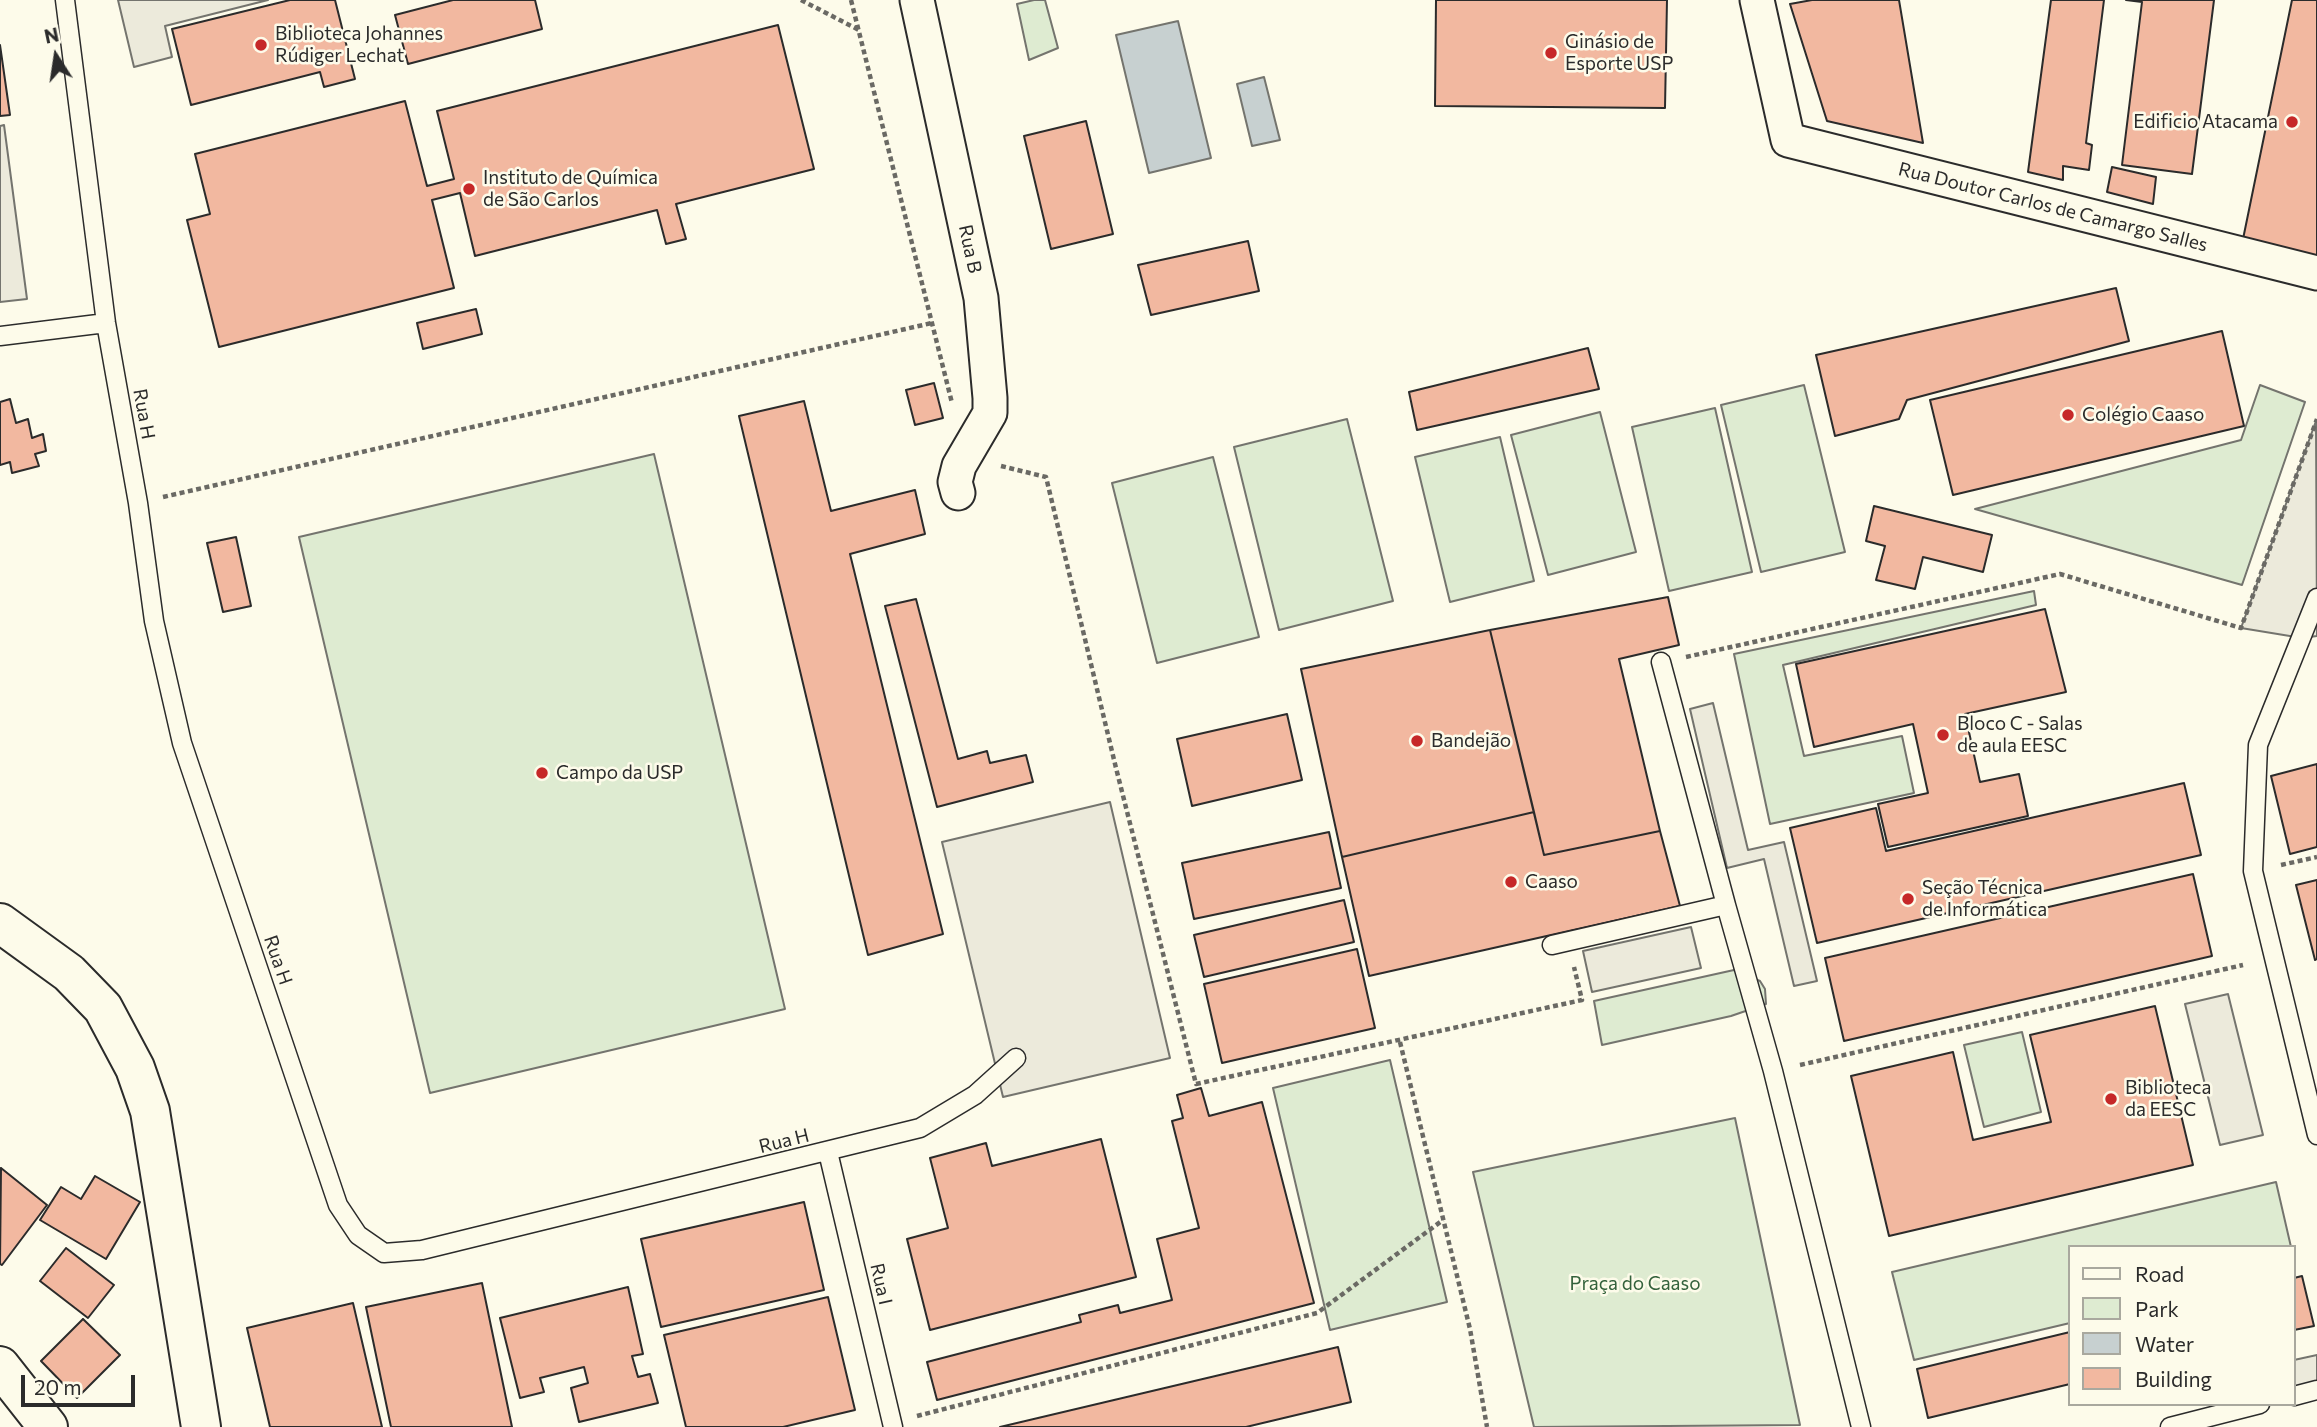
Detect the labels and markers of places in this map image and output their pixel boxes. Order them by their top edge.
place label: Biblioteca Johannes Rúdiger Lechat [275,23,443,67]
place label: Ginásio de Esporte USP [1565,31,1673,75]
marker: Biblioteca Johannes Rúdiger Lechat [253,37,269,53]
marker: Ginásio de Esporte USP [1543,45,1559,61]
place label: Edificio Atacama [2133,111,2278,133]
marker: Edificio Atacama [2284,114,2300,130]
place label: Instituto de Química de São Carlos [483,167,658,211]
marker: Instituto de Química de São Carlos [461,181,477,197]
place label: Colégio Caaso [2082,404,2204,426]
marker: Colégio Caaso [2060,407,2076,423]
place label: Bloco C - Salas de aula EESC [1957,713,2083,757]
marker: Bloco C - Salas de aula EESC [1935,727,1951,743]
place label: Bandejão [1431,730,1511,752]
marker: Bandejão [1409,733,1425,749]
place label: Campo da USP [556,762,683,784]
marker: Campo da USP [534,765,550,781]
place label: Caaso [1525,871,1578,893]
marker: Caaso [1503,874,1519,890]
place label: Seção Técnica de Informática [1922,877,2047,921]
marker: Seção Técnica de Informática [1900,891,1916,907]
place label: Biblioteca da EESC [2125,1077,2211,1121]
marker: Biblioteca da EESC [2103,1091,2119,1107]

